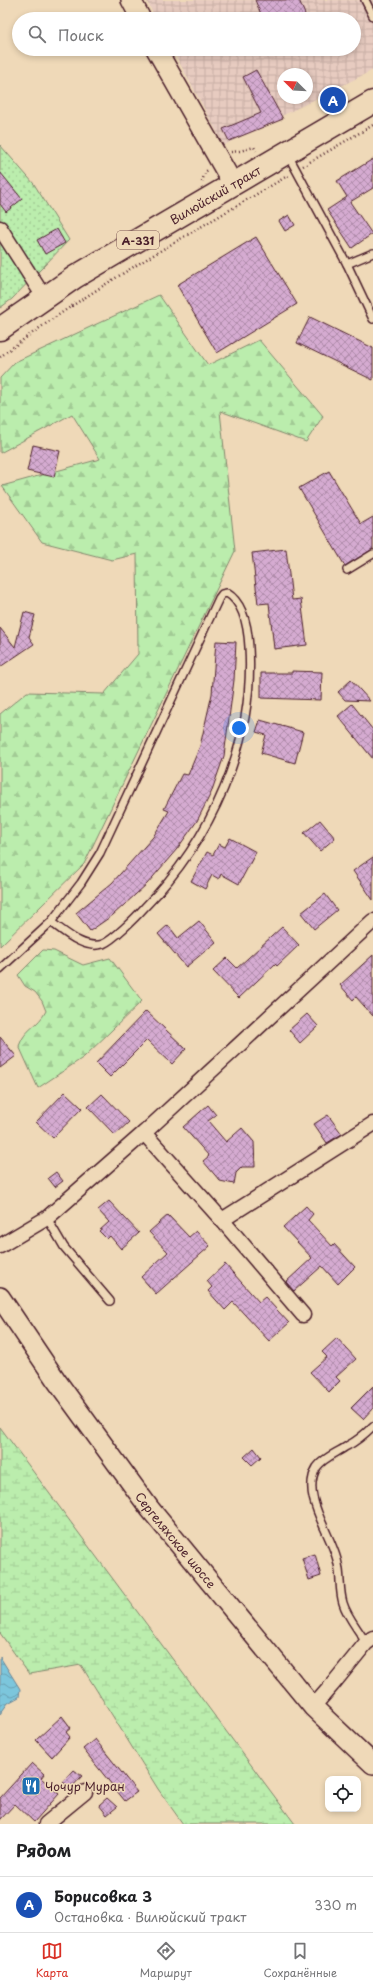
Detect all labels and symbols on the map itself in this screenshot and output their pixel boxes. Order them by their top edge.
north arrow [277,68,313,104]
pin: A [320,85,346,115]
street label: Вилюйский тракт [166,161,265,228]
road number: А-331 [117,231,159,249]
your location [229,718,249,738]
street label: Сергеляхское шоссе [131,1488,220,1592]
restaurant icon: Чочур Муран [20,1775,42,1797]
place label: Чочур Муран [45,1777,125,1795]

